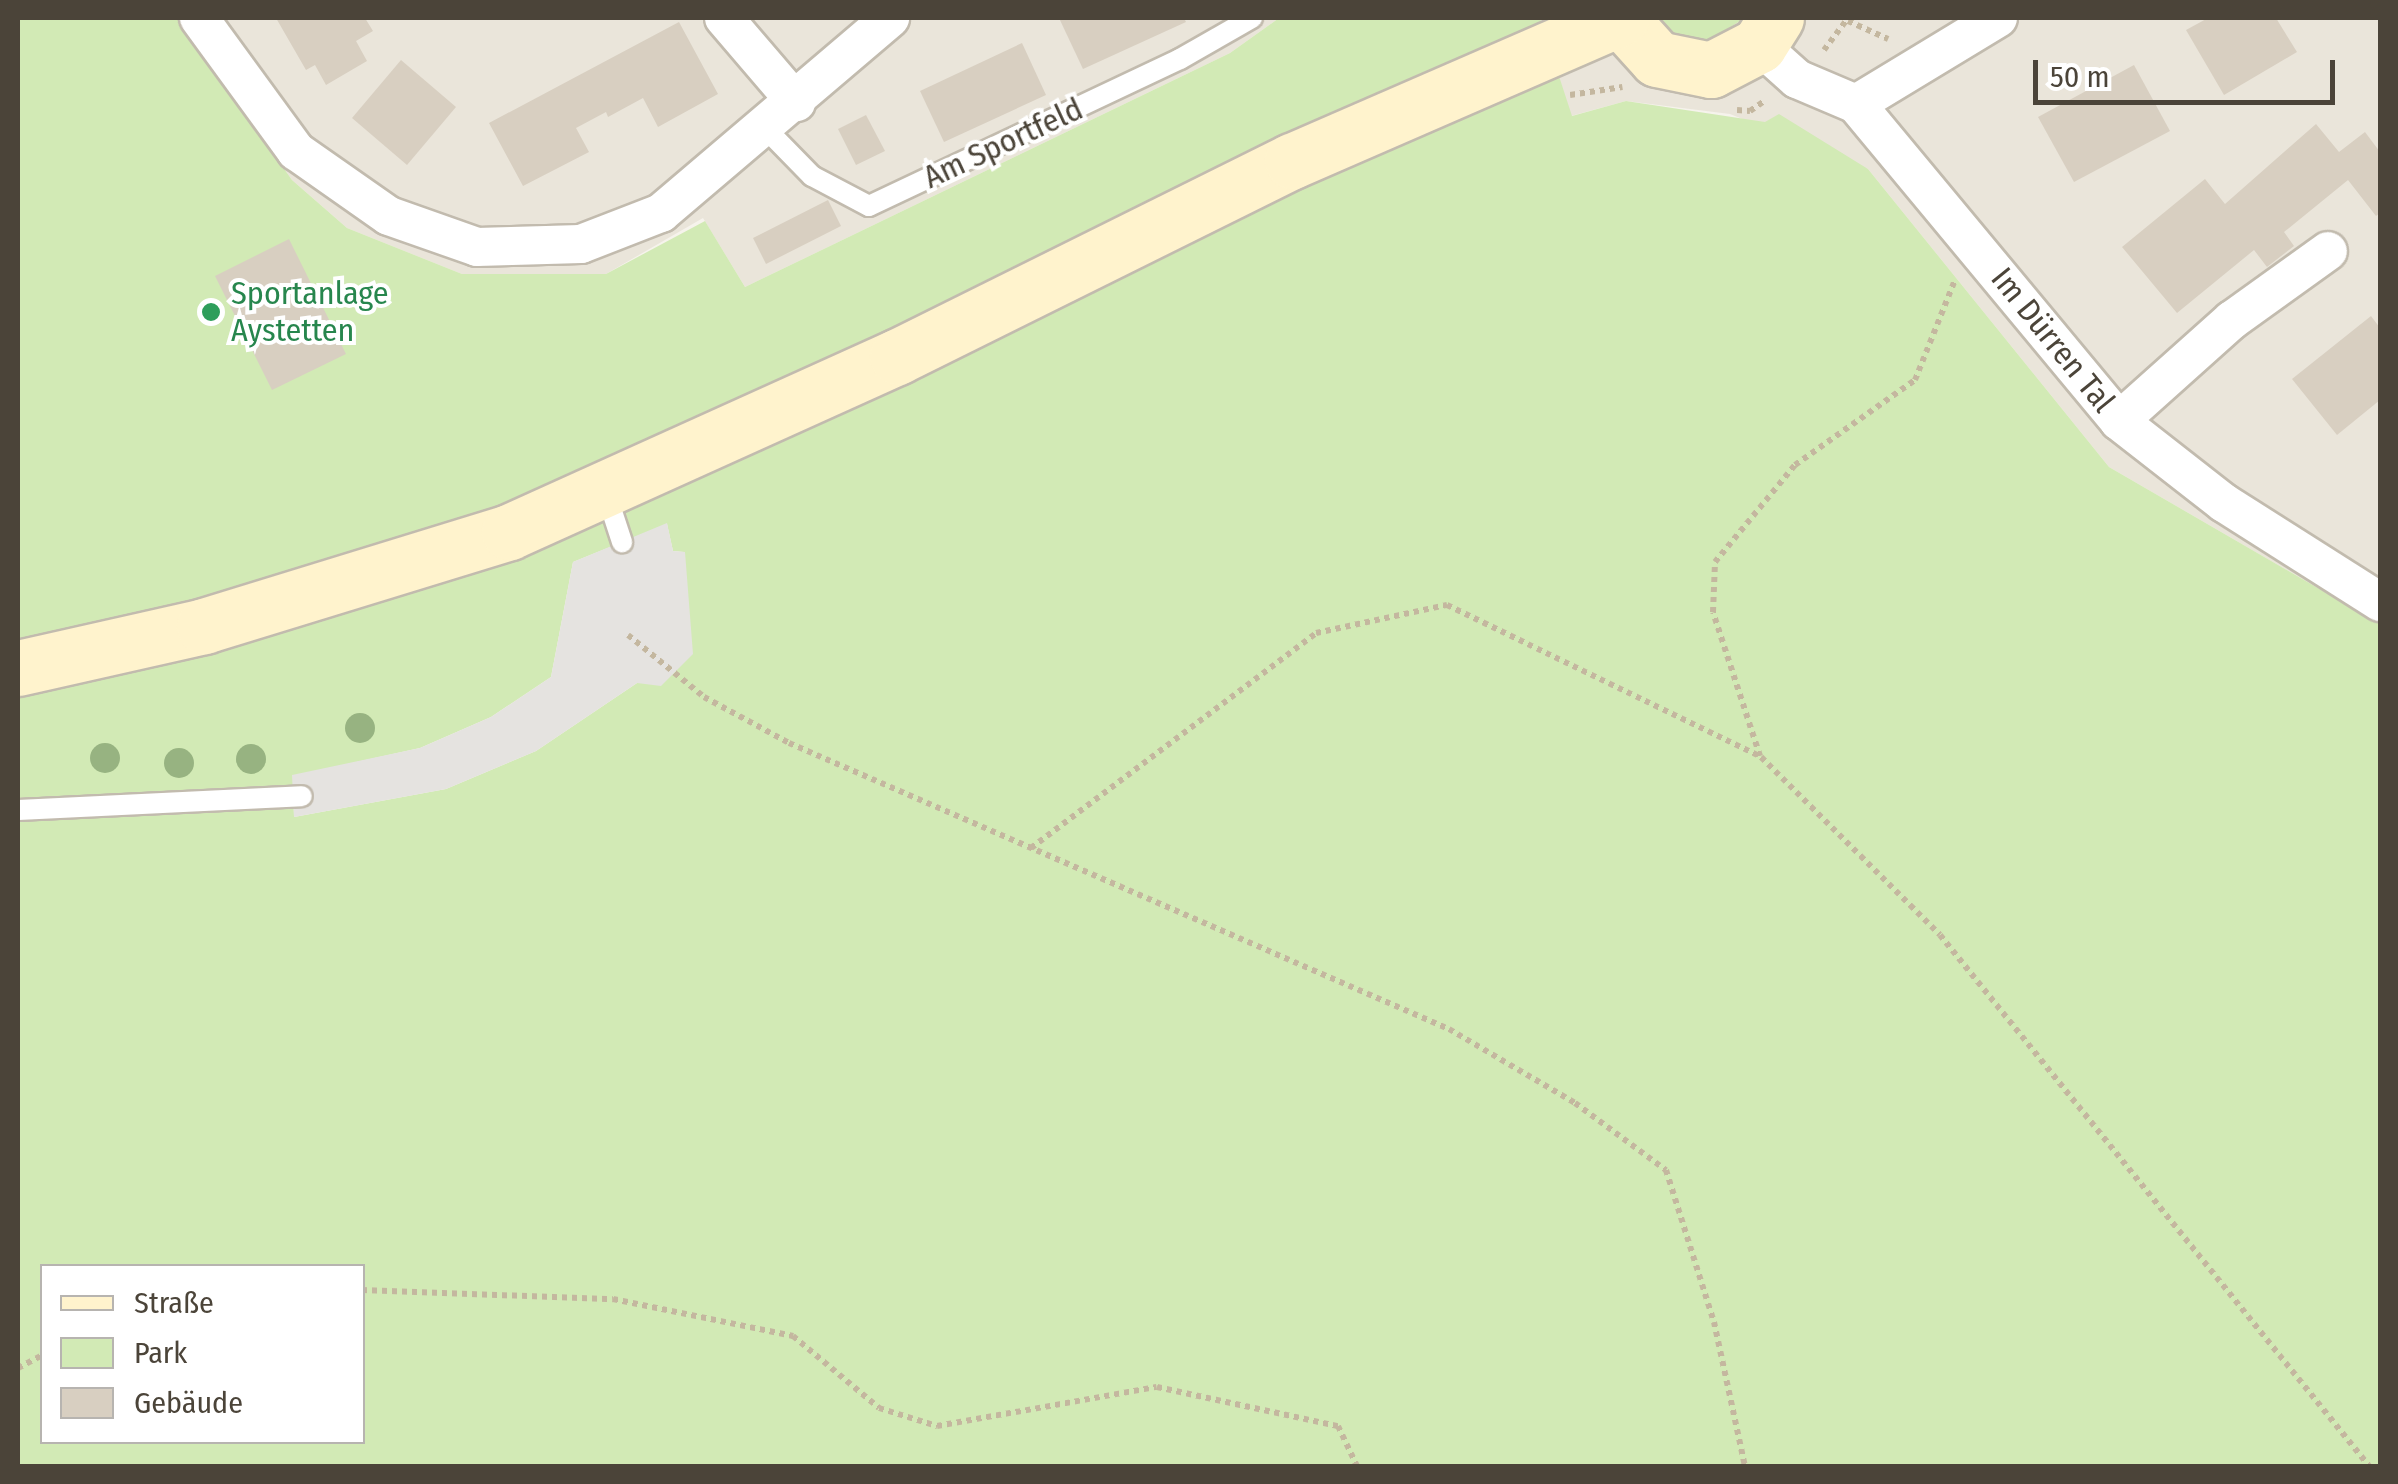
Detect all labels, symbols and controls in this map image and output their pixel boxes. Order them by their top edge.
scale bar [2038,40,2340,102]
text: 50 m [2050,59,2110,95]
street label: Am Sportfeld [917,89,1089,197]
street label: Im Dürren Tal [1983,260,2123,420]
place label: Sportanlage Aystetten [231,275,389,350]
marker: Sportanlage Aystetten [200,301,222,323]
legend [40,1264,365,1444]
text: Straße [134,1285,214,1321]
text: Park [134,1335,187,1371]
text: Gebäude [134,1385,243,1421]

